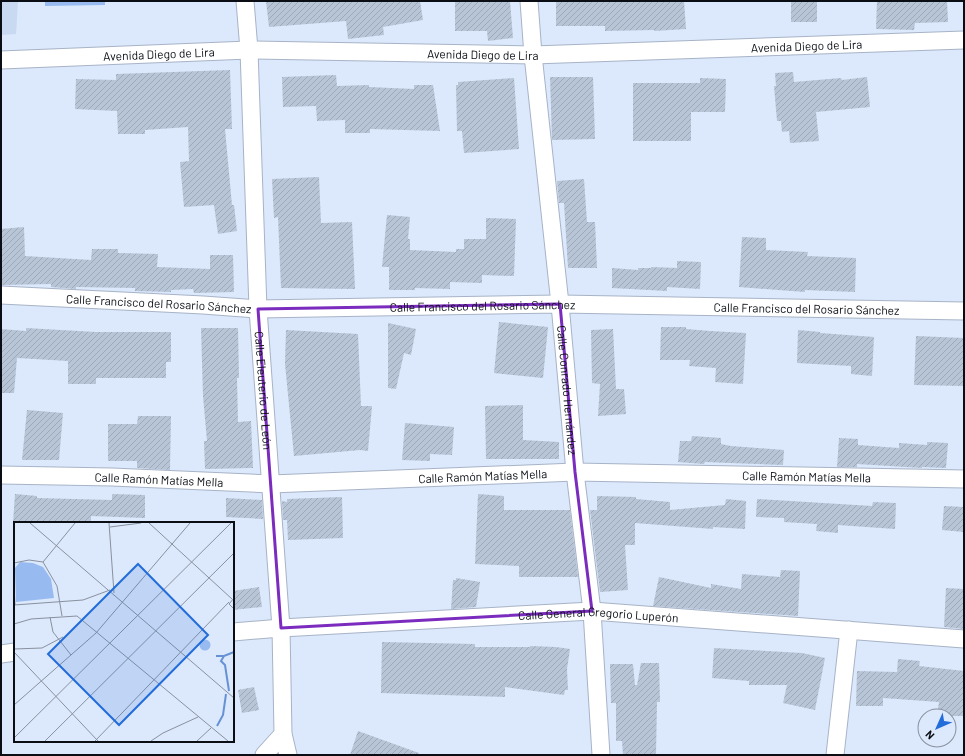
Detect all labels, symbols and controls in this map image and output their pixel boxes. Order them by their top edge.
street label: Avenida Diego de Lira [751,37,863,54]
street label: Avenida Diego de Lira [103,44,215,63]
street label: Avenida Diego de Lira [427,46,539,62]
street label: Calle Francisco del Rosario Sánchez [66,291,252,316]
street label: Calle Francisco del Rosario Sánchez [390,297,576,314]
street label: Calle Francisco del Rosario Sánchez [714,300,900,317]
street label: Calle Conrado Hernández [555,325,580,455]
street label: Calle Eleuterio de León [253,331,275,450]
street label: Calle Ramón Matías Mella [418,466,547,485]
street label: Calle Ramón Matías Mella [742,468,871,484]
street label: Calle Ramón Matías Mella [94,470,224,489]
inset map [14,522,234,742]
street label: Calle General Gregorio Luperón [518,604,679,624]
north arrow [917,708,957,748]
text: N [922,728,937,743]

